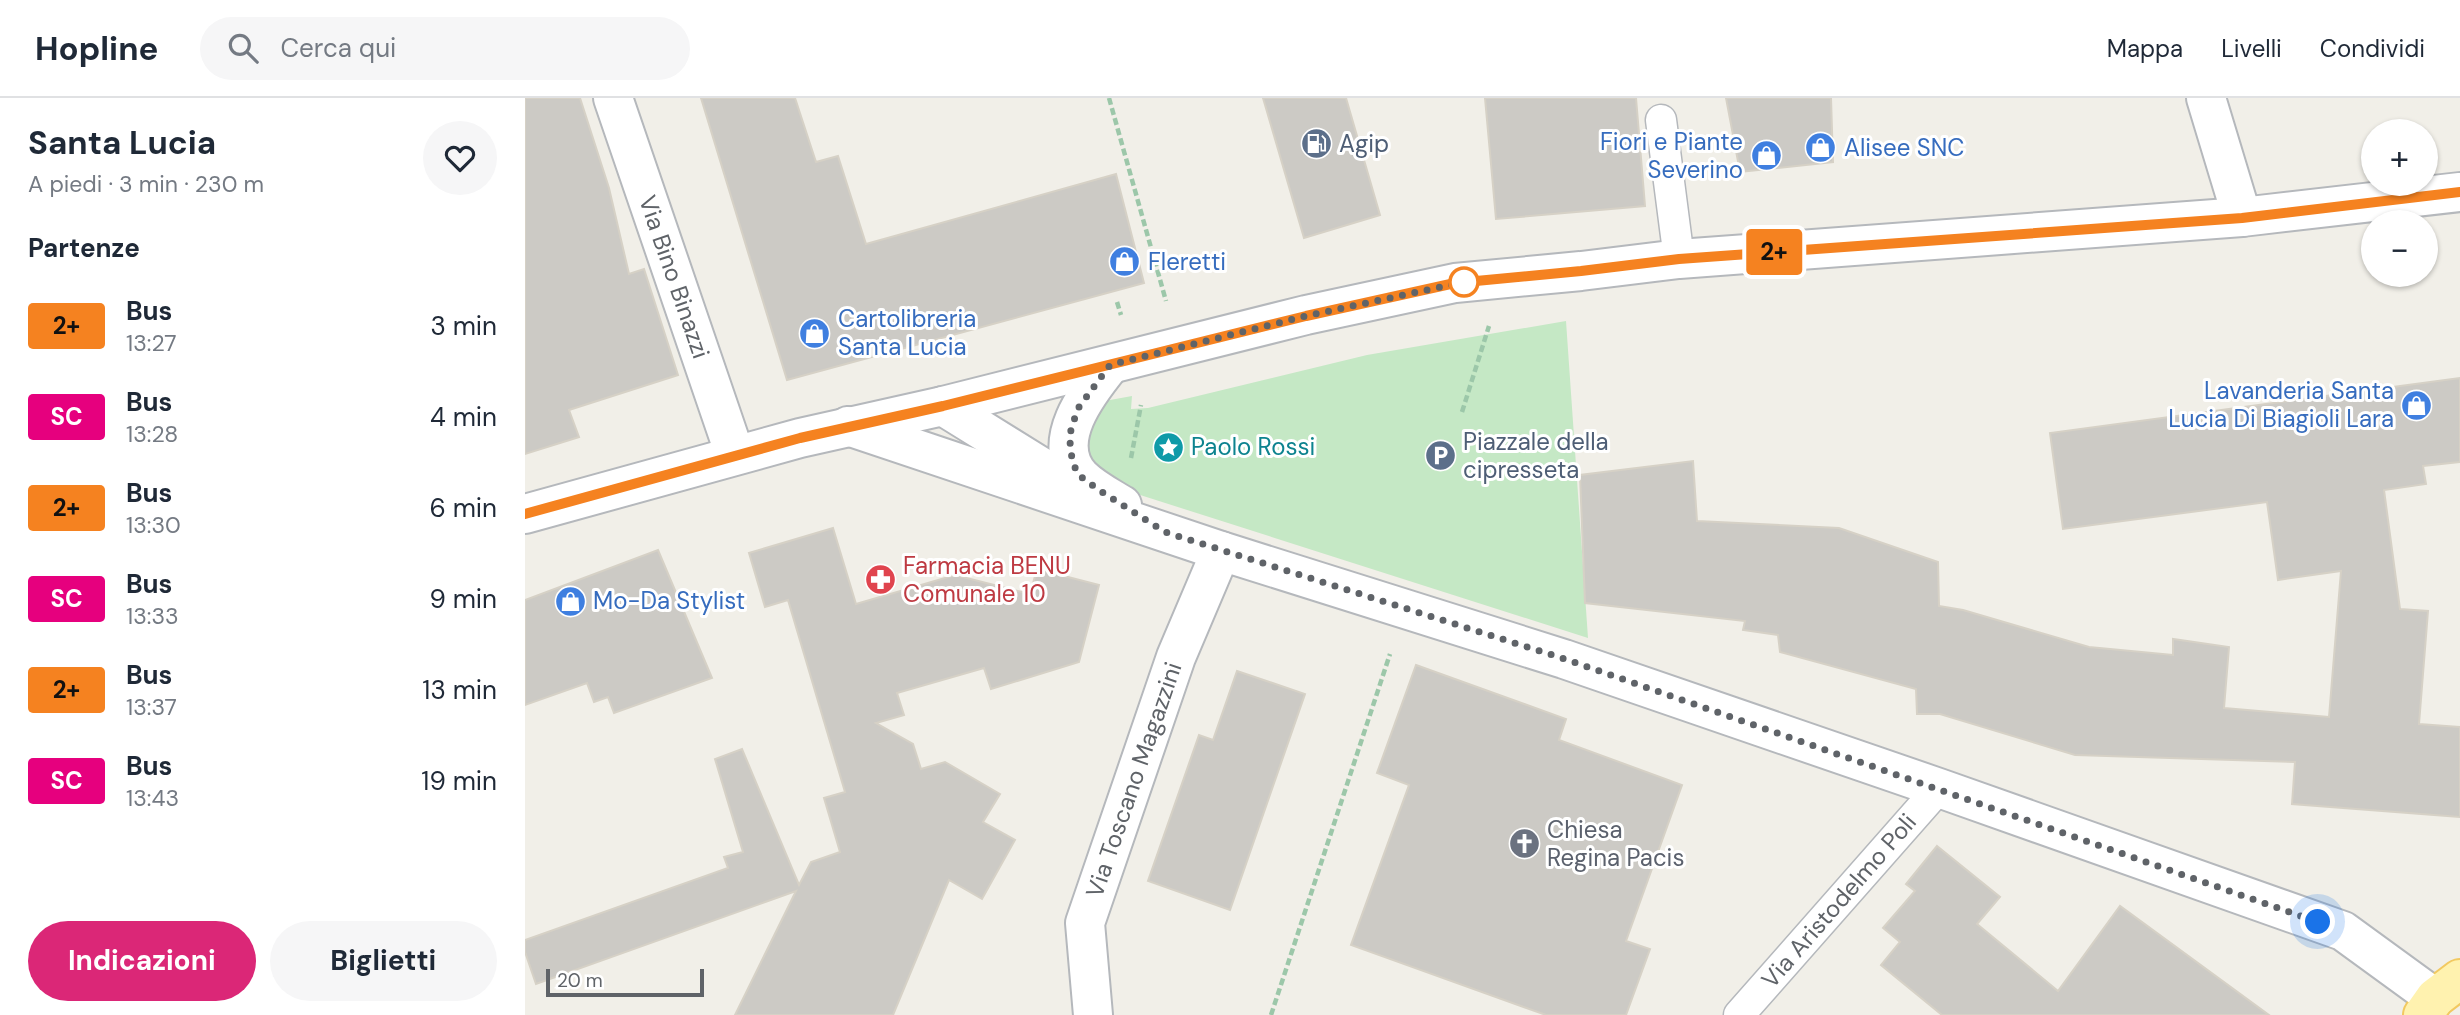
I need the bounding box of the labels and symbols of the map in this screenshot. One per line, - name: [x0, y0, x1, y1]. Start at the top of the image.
- place label: Fiori e Piante Severino: [1600, 126, 1743, 185]
- fuel station icon: Agip: [1299, 127, 1333, 161]
- place label: Agip: [1339, 128, 1389, 159]
- shop icon: Alisee SNC: [1804, 131, 1838, 165]
- place label: Alisee SNC: [1844, 132, 1964, 163]
- shop icon: Fiori e Piante Severino: [1749, 139, 1783, 173]
- street label: Via Bino Binazzi: [632, 191, 717, 363]
- line badge: 2+: [1743, 229, 1805, 275]
- shop icon: Fleretti: [1108, 245, 1142, 279]
- place label: Fleretti: [1148, 246, 1226, 277]
- unlabelled marker: [1449, 267, 1479, 297]
- place label: Cartolibreria Santa Lucia: [838, 303, 976, 362]
- shop icon: Cartolibreria Santa Lucia: [798, 316, 832, 350]
- place label: Lavanderia Santa Lucia Di Biagioli Lara: [2168, 375, 2394, 434]
- shop icon: Lavanderia Santa Lucia Di Biagioli Lara: [2400, 388, 2434, 422]
- place label: Piazzale della cipresseta: [1463, 426, 1609, 485]
- place icon: Paolo Rossi: [1151, 430, 1185, 464]
- place label: Paolo Rossi: [1191, 431, 1315, 462]
- parking icon: Piazzale della cipresseta: [1423, 439, 1457, 473]
- place label: Farmacia BENU Comunale 10: [903, 550, 1071, 609]
- pharmacy icon: Farmacia BENU Comunale 10: [863, 563, 897, 597]
- shop icon: Mo-Da Stylist: [553, 584, 587, 618]
- place label: Mo-Da Stylist: [593, 585, 745, 616]
- street label: Via Toscano Magazzini: [1079, 658, 1188, 902]
- street label: Via Aristodelmo Poli: [1754, 807, 1923, 994]
- place label: Chiesa Regina Pacis: [1547, 814, 1684, 873]
- church icon: Chiesa Regina Pacis: [1507, 827, 1541, 861]
- your location: [2300, 904, 2335, 939]
- scale bar: [546, 966, 703, 998]

